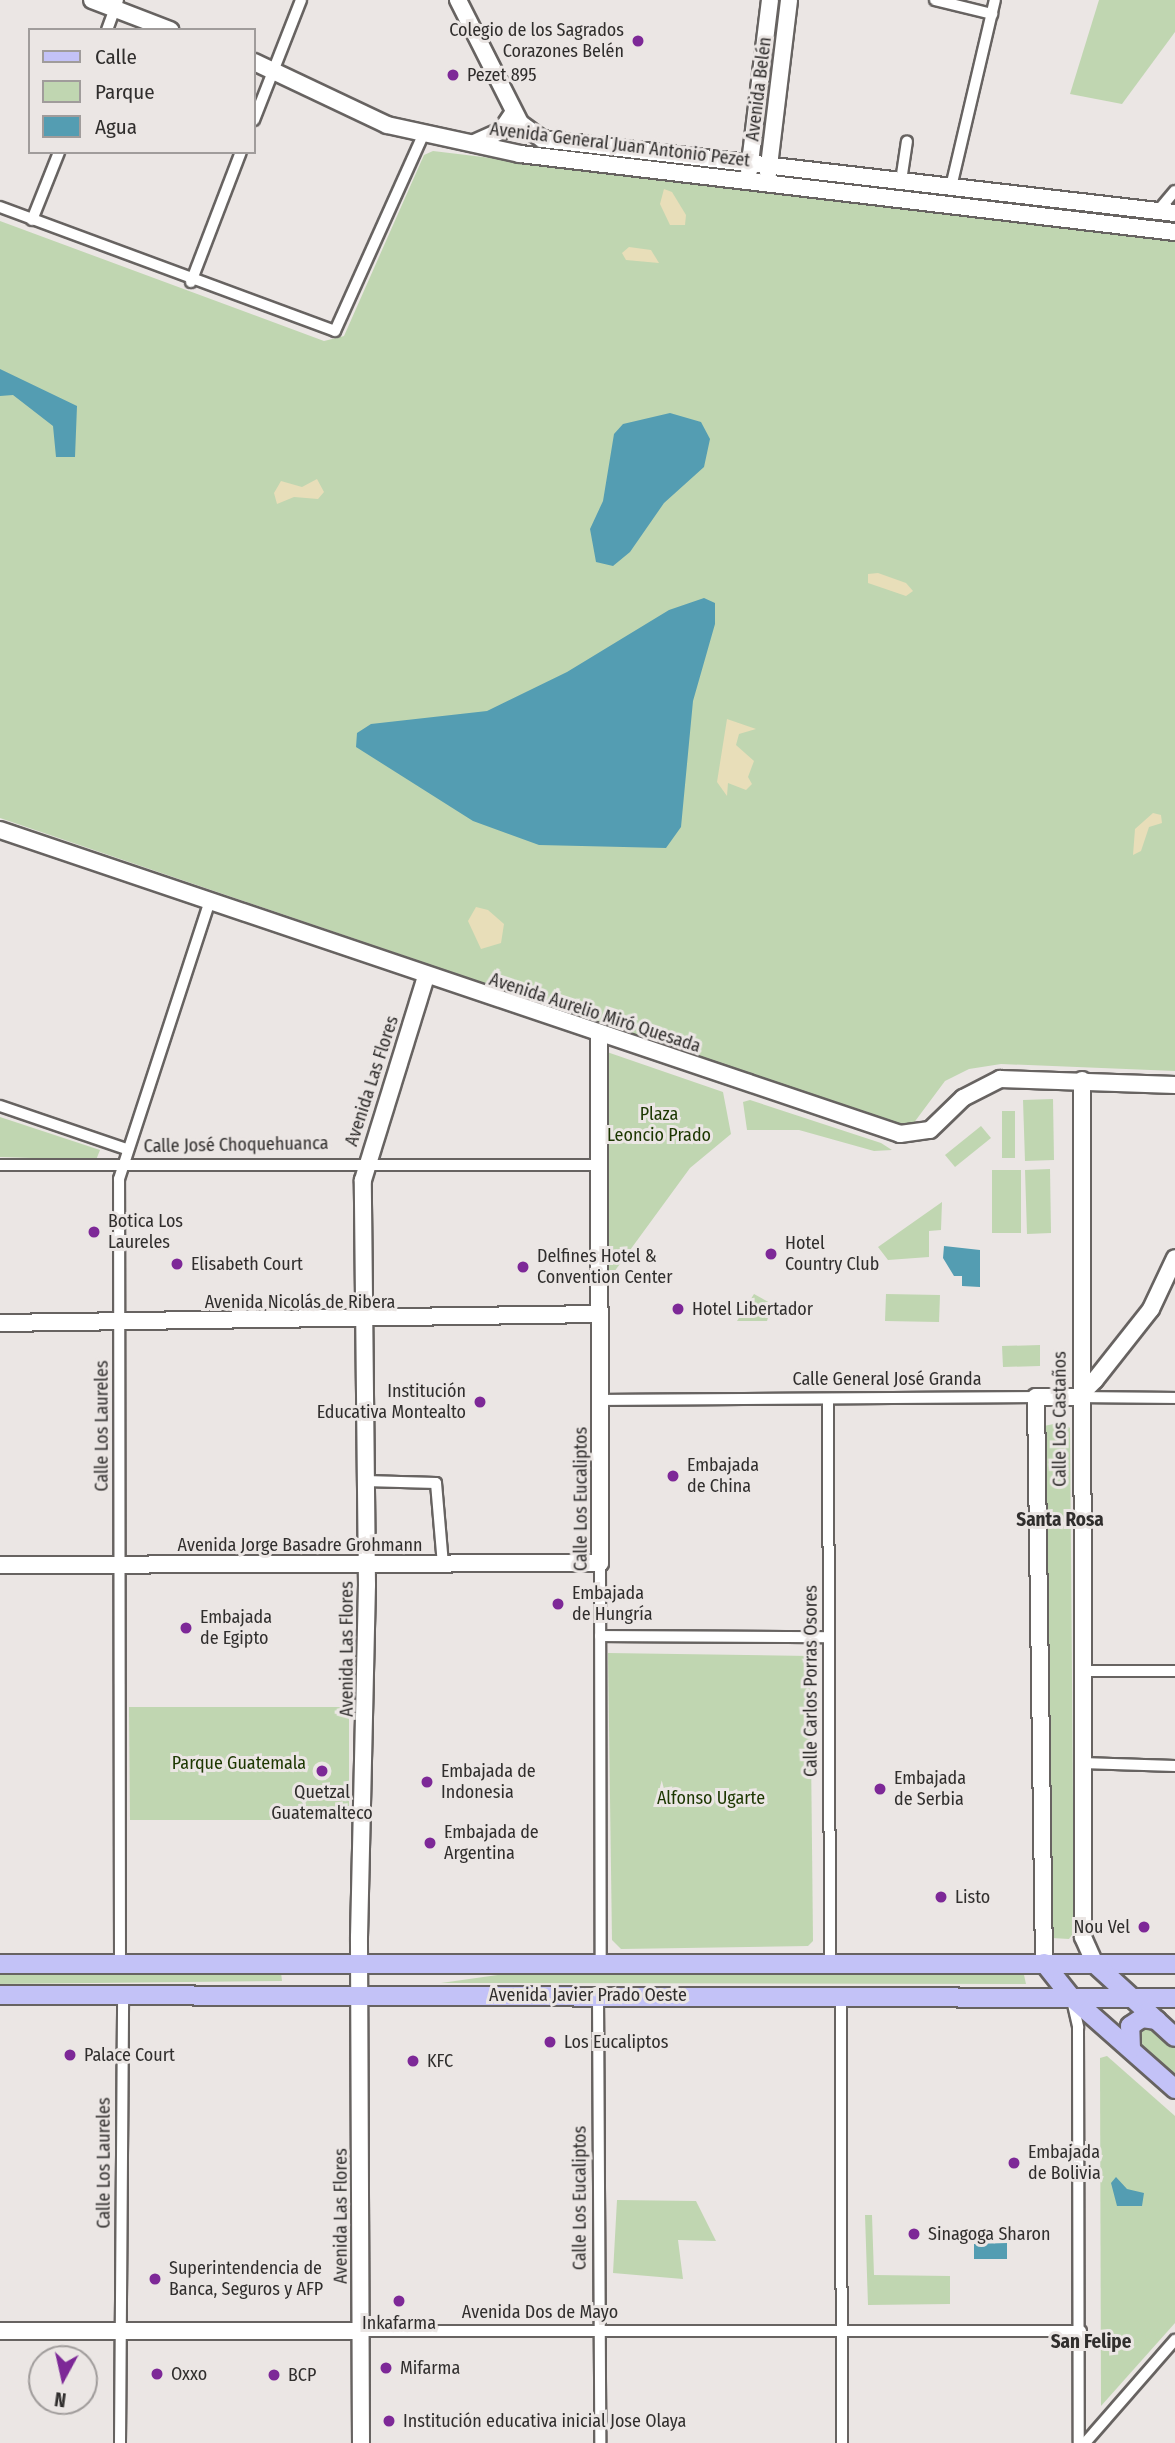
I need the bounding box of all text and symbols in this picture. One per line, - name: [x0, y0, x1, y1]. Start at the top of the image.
- place label: Colegio de los Sagrados Corazones Belén: [449, 20, 624, 62]
- legend: [28, 28, 256, 154]
- marker: Colegio de los Sagrados Corazones Belén: [630, 33, 646, 49]
- street label: Avenida Belén: [742, 36, 776, 142]
- text: Calle: [95, 44, 137, 70]
- place label: Pezet 895: [467, 64, 536, 86]
- marker: Pezet 895: [445, 67, 461, 83]
- text: Parque: [95, 79, 155, 105]
- text: Agua: [95, 114, 137, 140]
- street label: Avenida General Juan Antonio Pezet: [489, 118, 751, 172]
- street label: Avenida Aurelio Miró Quesada: [487, 969, 703, 1057]
- street label: Avenida Las Flores: [341, 1013, 403, 1149]
- park label: Plaza Leoncio Prado: [607, 1104, 711, 1146]
- street label: Calle José Choquehuanca: [143, 1133, 329, 1157]
- place label: Botica Los Laureles: [108, 1211, 183, 1254]
- marker: Botica Los Laureles: [86, 1224, 102, 1240]
- place label: Hotel Country Club: [785, 1233, 879, 1276]
- place label: Delfines Hotel & Convention Center: [537, 1246, 672, 1288]
- marker: Hotel Country Club: [763, 1246, 779, 1262]
- place label: Elisabeth Court: [191, 1253, 303, 1275]
- marker: Elisabeth Court: [169, 1256, 185, 1272]
- marker: Delfines Hotel & Convention Center: [515, 1259, 531, 1275]
- street label: Avenida Nicolás de Ribera: [205, 1291, 395, 1313]
- place label: Hotel Libertador: [692, 1298, 813, 1320]
- marker: Hotel Libertador: [670, 1301, 686, 1317]
- street label: Calle Los Castaños: [1049, 1351, 1071, 1487]
- street label: Calle Los Laureles: [91, 1360, 113, 1492]
- street label: Calle General José Granda: [792, 1368, 982, 1390]
- place label: Institución Educativa Montealto: [317, 1381, 466, 1424]
- marker: Institución Educativa Montealto: [472, 1394, 488, 1410]
- street label: Calle Los Eucaliptos: [570, 1427, 592, 1571]
- place label: Embajada de China: [687, 1455, 759, 1498]
- marker: Embajada de China: [665, 1468, 681, 1484]
- district label: Santa Rosa: [1016, 1509, 1104, 1531]
- street label: Avenida Jorge Basadre Grohmann: [178, 1534, 422, 1556]
- street label: Avenida Las Flores: [336, 1581, 358, 1717]
- place label: Embajada de Hungría: [572, 1583, 653, 1626]
- street label: Calle Carlos Porras Osores: [800, 1585, 822, 1777]
- marker: Embajada de Hungría: [550, 1596, 566, 1612]
- place label: Embajada de Egipto: [200, 1607, 272, 1650]
- marker: Embajada de Egipto: [178, 1620, 194, 1636]
- park label: Parque Guatemala: [172, 1752, 306, 1774]
- place label: Embajada de Indonesia: [441, 1761, 536, 1803]
- marker: Quetzal Guatemalteco: [314, 1763, 330, 1779]
- place label: Embajada de Serbia: [894, 1768, 966, 1810]
- marker: Embajada de Indonesia: [419, 1774, 435, 1790]
- marker: Embajada de Serbia: [872, 1781, 888, 1797]
- place label: Quetzal Guatemalteco: [271, 1782, 373, 1825]
- park label: Alfonso Ugarte: [657, 1787, 765, 1809]
- place label: Embajada de Argentina: [444, 1822, 539, 1864]
- marker: Embajada de Argentina: [422, 1835, 438, 1851]
- place label: Listo: [955, 1886, 990, 1908]
- marker: Listo: [933, 1889, 949, 1905]
- place label: Nou Vel: [1074, 1916, 1130, 1938]
- marker: Nou Vel: [1136, 1919, 1152, 1935]
- street label: Avenida Javier Prado Oeste: [489, 1984, 687, 2006]
- place label: Los Eucaliptos: [564, 2031, 668, 2053]
- marker: Los Eucaliptos: [542, 2034, 558, 2050]
- place label: Palace Court: [84, 2044, 175, 2066]
- marker: Palace Court: [62, 2047, 78, 2063]
- place label: KFC: [427, 2050, 453, 2072]
- marker: KFC: [405, 2053, 421, 2069]
- street label: Calle Los Laureles: [93, 2097, 115, 2229]
- street label: Calle Los Eucaliptos: [569, 2126, 591, 2270]
- place label: Embajada de Bolivia: [1028, 2142, 1101, 2184]
- street label: Avenida Las Flores: [330, 2148, 352, 2284]
- marker: Embajada de Bolivia: [1006, 2155, 1022, 2171]
- place label: Sinagoga Sharon: [928, 2223, 1050, 2245]
- marker: Sinagoga Sharon: [906, 2226, 922, 2242]
- place label: Superintendencia de Banca, Seguros y AFP: [169, 2258, 323, 2300]
- marker: Superintendencia de Banca, Seguros y AFP: [147, 2271, 163, 2287]
- marker: Inkafarma: [391, 2293, 407, 2309]
- street label: Avenida Dos de Mayo: [462, 2301, 618, 2323]
- place label: Inkafarma: [362, 2312, 436, 2334]
- district label: San Felipe: [1051, 2331, 1131, 2353]
- north arrow: [28, 2345, 98, 2415]
- place label: Mifarma: [400, 2357, 460, 2379]
- marker: Mifarma: [378, 2360, 394, 2376]
- place label: Oxxo: [171, 2363, 207, 2385]
- place label: BCP: [288, 2364, 316, 2386]
- marker: Oxxo: [149, 2366, 165, 2382]
- marker: BCP: [266, 2367, 282, 2383]
- text: N: [53, 2387, 68, 2411]
- place label: Institución educativa inicial Jose Olaya: [403, 2410, 686, 2432]
- marker: Institución educativa inicial Jose Olaya: [381, 2413, 397, 2429]

